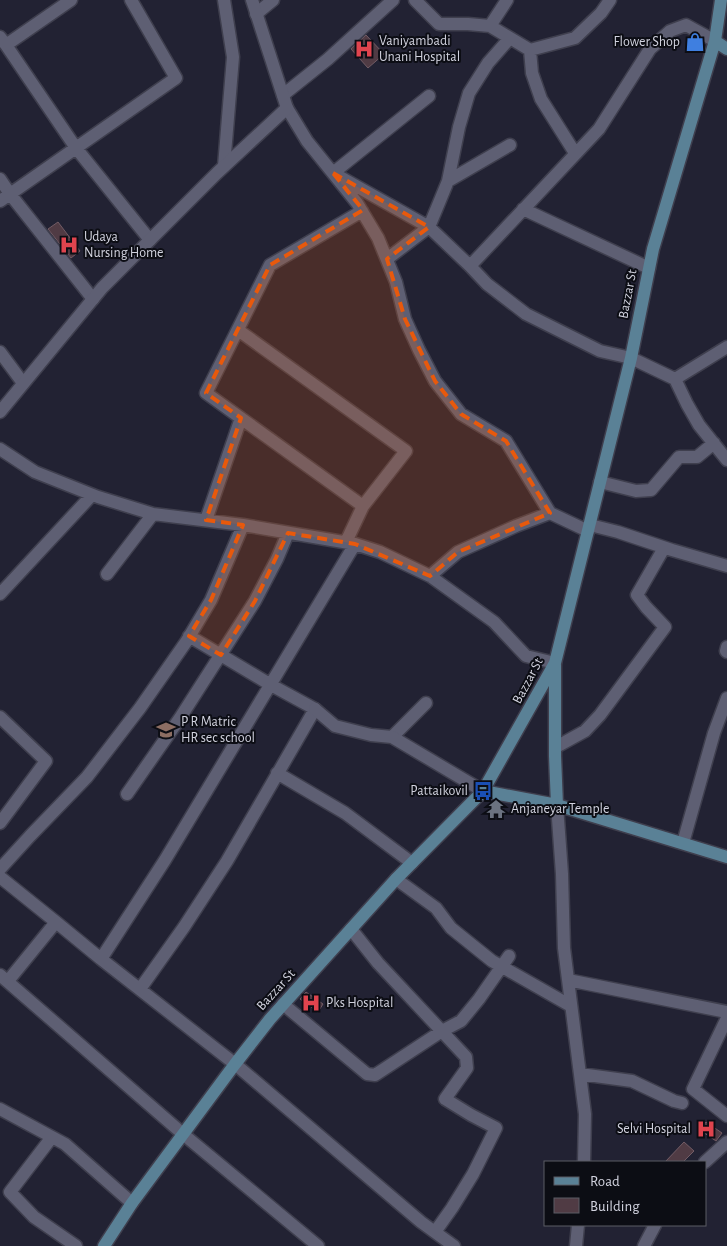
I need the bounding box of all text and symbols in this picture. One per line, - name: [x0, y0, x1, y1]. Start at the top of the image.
- shop icon: Flower Shop: [684, 31, 706, 53]
- place label: Vaniyambadi Unani Hospital: [379, 34, 460, 64]
- place label: Flower Shop: [614, 35, 680, 49]
- hospital icon: Vaniyambadi Unani Hospital: [353, 38, 375, 60]
- place label: Udaya Nursing Home: [84, 230, 164, 260]
- hospital icon: Udaya Nursing Home: [58, 234, 80, 256]
- street label: Bazzar St: [616, 268, 640, 320]
- street label: Bazzar St: [510, 655, 546, 706]
- place label: P R Matric HR sec school: [181, 715, 255, 745]
- school or university icon: P R Matric HR sec school: [155, 719, 177, 741]
- bus stop icon: Pattaikovil: [472, 780, 494, 802]
- place label: Pattaikovil: [410, 784, 468, 798]
- temple icon: Anjaneyar Temple: [485, 798, 507, 820]
- place label: Anjaneyar Temple: [511, 802, 609, 816]
- street label: Bazzar St: [254, 966, 298, 1013]
- hospital icon: Pks Hospital: [300, 992, 322, 1014]
- place label: Pks Hospital: [326, 996, 393, 1010]
- hospital icon: Selvi Hospital: [695, 1118, 717, 1140]
- place label: Selvi Hospital: [617, 1122, 691, 1136]
- legend: [544, 1161, 707, 1226]
- text: Road: [590, 1174, 620, 1189]
- text: Building: [590, 1199, 640, 1214]

